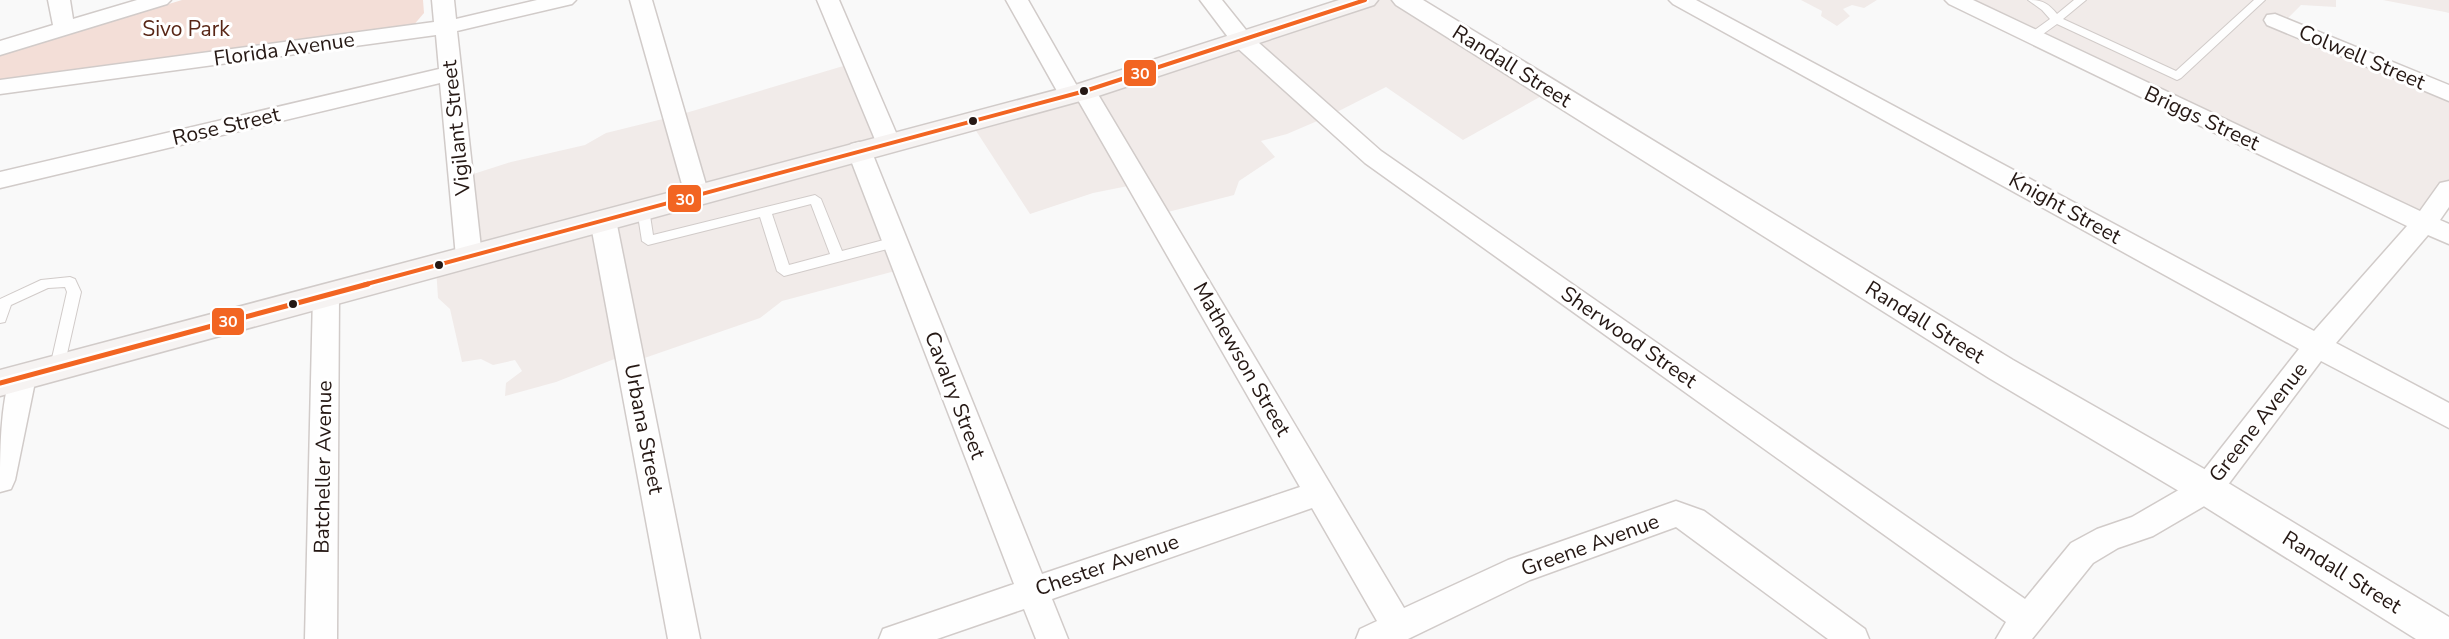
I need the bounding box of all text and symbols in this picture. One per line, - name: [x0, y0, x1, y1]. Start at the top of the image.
- park label: Sivo Park: [142, 15, 230, 43]
- street label: Randall Street: [1447, 18, 1577, 114]
- street label: Colwell Street: [2294, 18, 2430, 96]
- street label: Florida Avenue: [212, 25, 356, 73]
- street label: Vigilant Street: [435, 58, 477, 198]
- line badge: 30: [1123, 59, 1157, 87]
- text: 30: [1130, 63, 1150, 85]
- street label: Briggs Street: [2140, 79, 2265, 157]
- unlabelled marker: [1078, 85, 1090, 97]
- street label: Rose Street: [170, 100, 283, 152]
- unlabelled marker: [967, 115, 979, 127]
- street label: Knight Street: [2004, 166, 2127, 251]
- line badge: 30: [667, 184, 702, 213]
- text: 30: [675, 189, 695, 211]
- unlabelled marker: [433, 259, 445, 271]
- street label: Randall Street: [1860, 274, 1990, 370]
- street label: Mathewson Street: [1187, 277, 1298, 442]
- street label: Sherwood Street: [1555, 280, 1703, 395]
- unlabelled marker: [287, 298, 299, 310]
- line badge: 30: [211, 307, 245, 336]
- text: 30: [218, 311, 238, 333]
- street label: Cavalry Street: [918, 327, 992, 463]
- street label: Greene Avenue: [2202, 356, 2314, 488]
- street label: Urbana Street: [618, 362, 670, 497]
- street label: Batcheller Avenue: [307, 380, 339, 554]
- street label: Greene Avenue: [1517, 507, 1663, 583]
- street label: Randall Street: [2277, 524, 2407, 620]
- street label: Chester Avenue: [1032, 527, 1182, 603]

